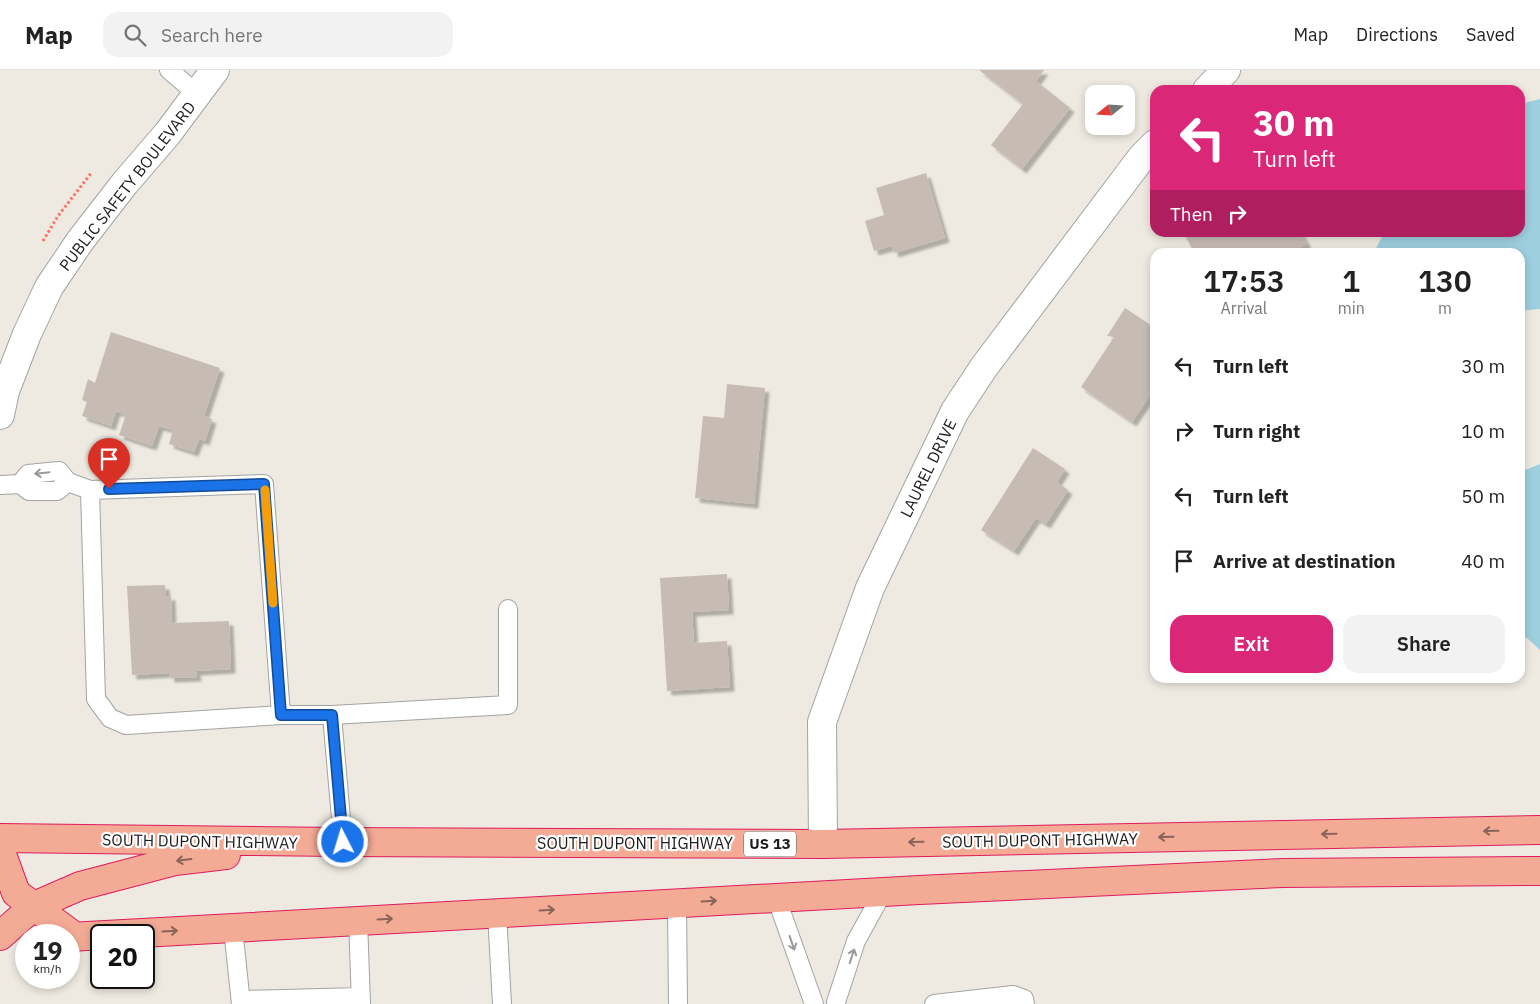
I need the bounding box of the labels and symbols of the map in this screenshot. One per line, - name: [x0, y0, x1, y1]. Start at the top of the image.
- north arrow: [1085, 85, 1135, 135]
- street label: PUBLIC SAFETY BOULEVARD: [55, 97, 199, 275]
- street label: LAUREL DRIVE: [896, 416, 960, 520]
- pin: [88, 438, 130, 489]
- one-way arrow: [35, 468, 51, 478]
- position arrow: [316, 815, 368, 867]
- one-way arrow: [1484, 826, 1500, 836]
- street label: SOUTH DUPONT HIGHWAY: [942, 828, 1139, 852]
- street label: SOUTH DUPONT HIGHWAY: [102, 829, 299, 853]
- one-way arrow: [1321, 829, 1338, 839]
- road number: US 13: [744, 832, 796, 856]
- one-way arrow: [1159, 832, 1175, 842]
- street label: SOUTH DUPONT HIGHWAY: [537, 833, 733, 853]
- one-way arrow: [909, 837, 925, 847]
- one-way arrow: [176, 855, 192, 865]
- one-way arrow: [701, 897, 717, 906]
- one-way arrow: [539, 906, 555, 915]
- one-way arrow: [376, 915, 392, 924]
- speed limit sign: 20: [90, 924, 155, 989]
- one-way arrow: [162, 927, 178, 936]
- one-way arrow: [788, 935, 797, 951]
- one-way arrow: [847, 948, 857, 964]

